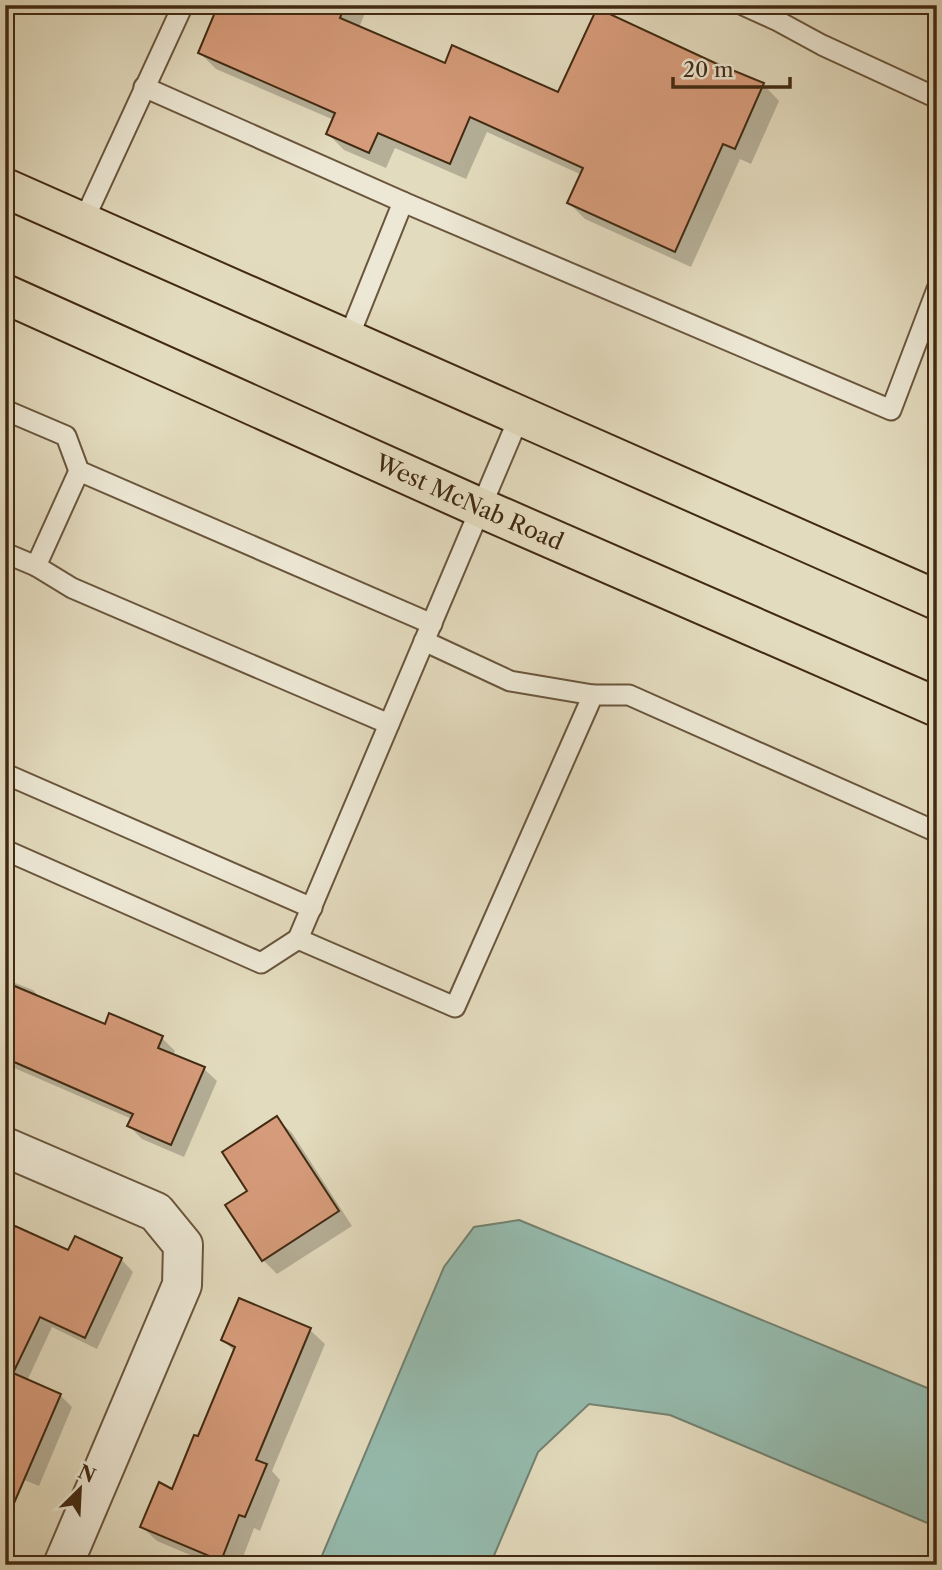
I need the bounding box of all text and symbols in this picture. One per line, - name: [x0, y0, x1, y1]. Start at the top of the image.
- scale bar: [673, 46, 790, 90]
- text: 20 m: [683, 57, 734, 82]
- street label: West McNab Road: [370, 448, 568, 556]
- north arrow: [46, 1454, 116, 1524]
- text: N: [74, 1460, 99, 1488]

